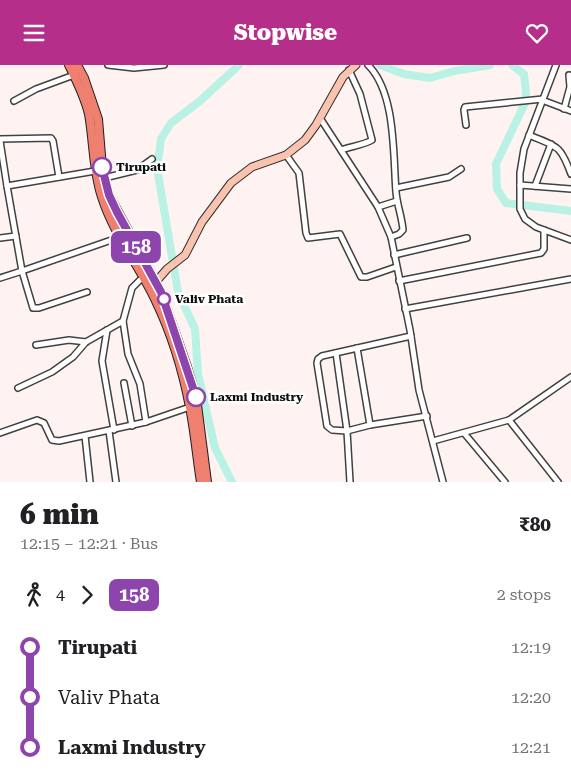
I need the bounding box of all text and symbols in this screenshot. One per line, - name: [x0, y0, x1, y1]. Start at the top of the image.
- icon: menu: [20, 19, 48, 47]
- icon: heart: [523, 19, 551, 47]
- text: Stopwise: [234, 20, 337, 45]
- marker: Tirupati: [92, 157, 112, 177]
- place label: Tirupati: [116, 160, 166, 174]
- line badge: 158: [107, 231, 165, 263]
- text: 158: [121, 236, 151, 257]
- marker: Valiv Phata: [157, 292, 171, 306]
- place label: Valiv Phata: [175, 292, 243, 306]
- marker: Laxmi Industry: [186, 387, 206, 407]
- place label: Laxmi Industry: [210, 390, 304, 404]
- text: 6 min: [20, 498, 99, 531]
- text: ₹80: [519, 513, 551, 536]
- text: 12:15 – 12:21 · Bus: [20, 534, 158, 553]
- icon: walk: [20, 581, 48, 609]
- icon: forward: [73, 581, 101, 609]
- text: 158: [119, 584, 149, 605]
- text: 4: [56, 585, 65, 604]
- text: 2 stops: [497, 585, 551, 604]
- text: Tirupati: [58, 636, 137, 659]
- text: 12:19: [511, 638, 551, 657]
- text: Valiv Phata: [58, 686, 160, 709]
- text: 12:20: [511, 688, 551, 707]
- text: Laxmi Industry: [58, 736, 206, 759]
- text: 12:21: [511, 738, 551, 757]

